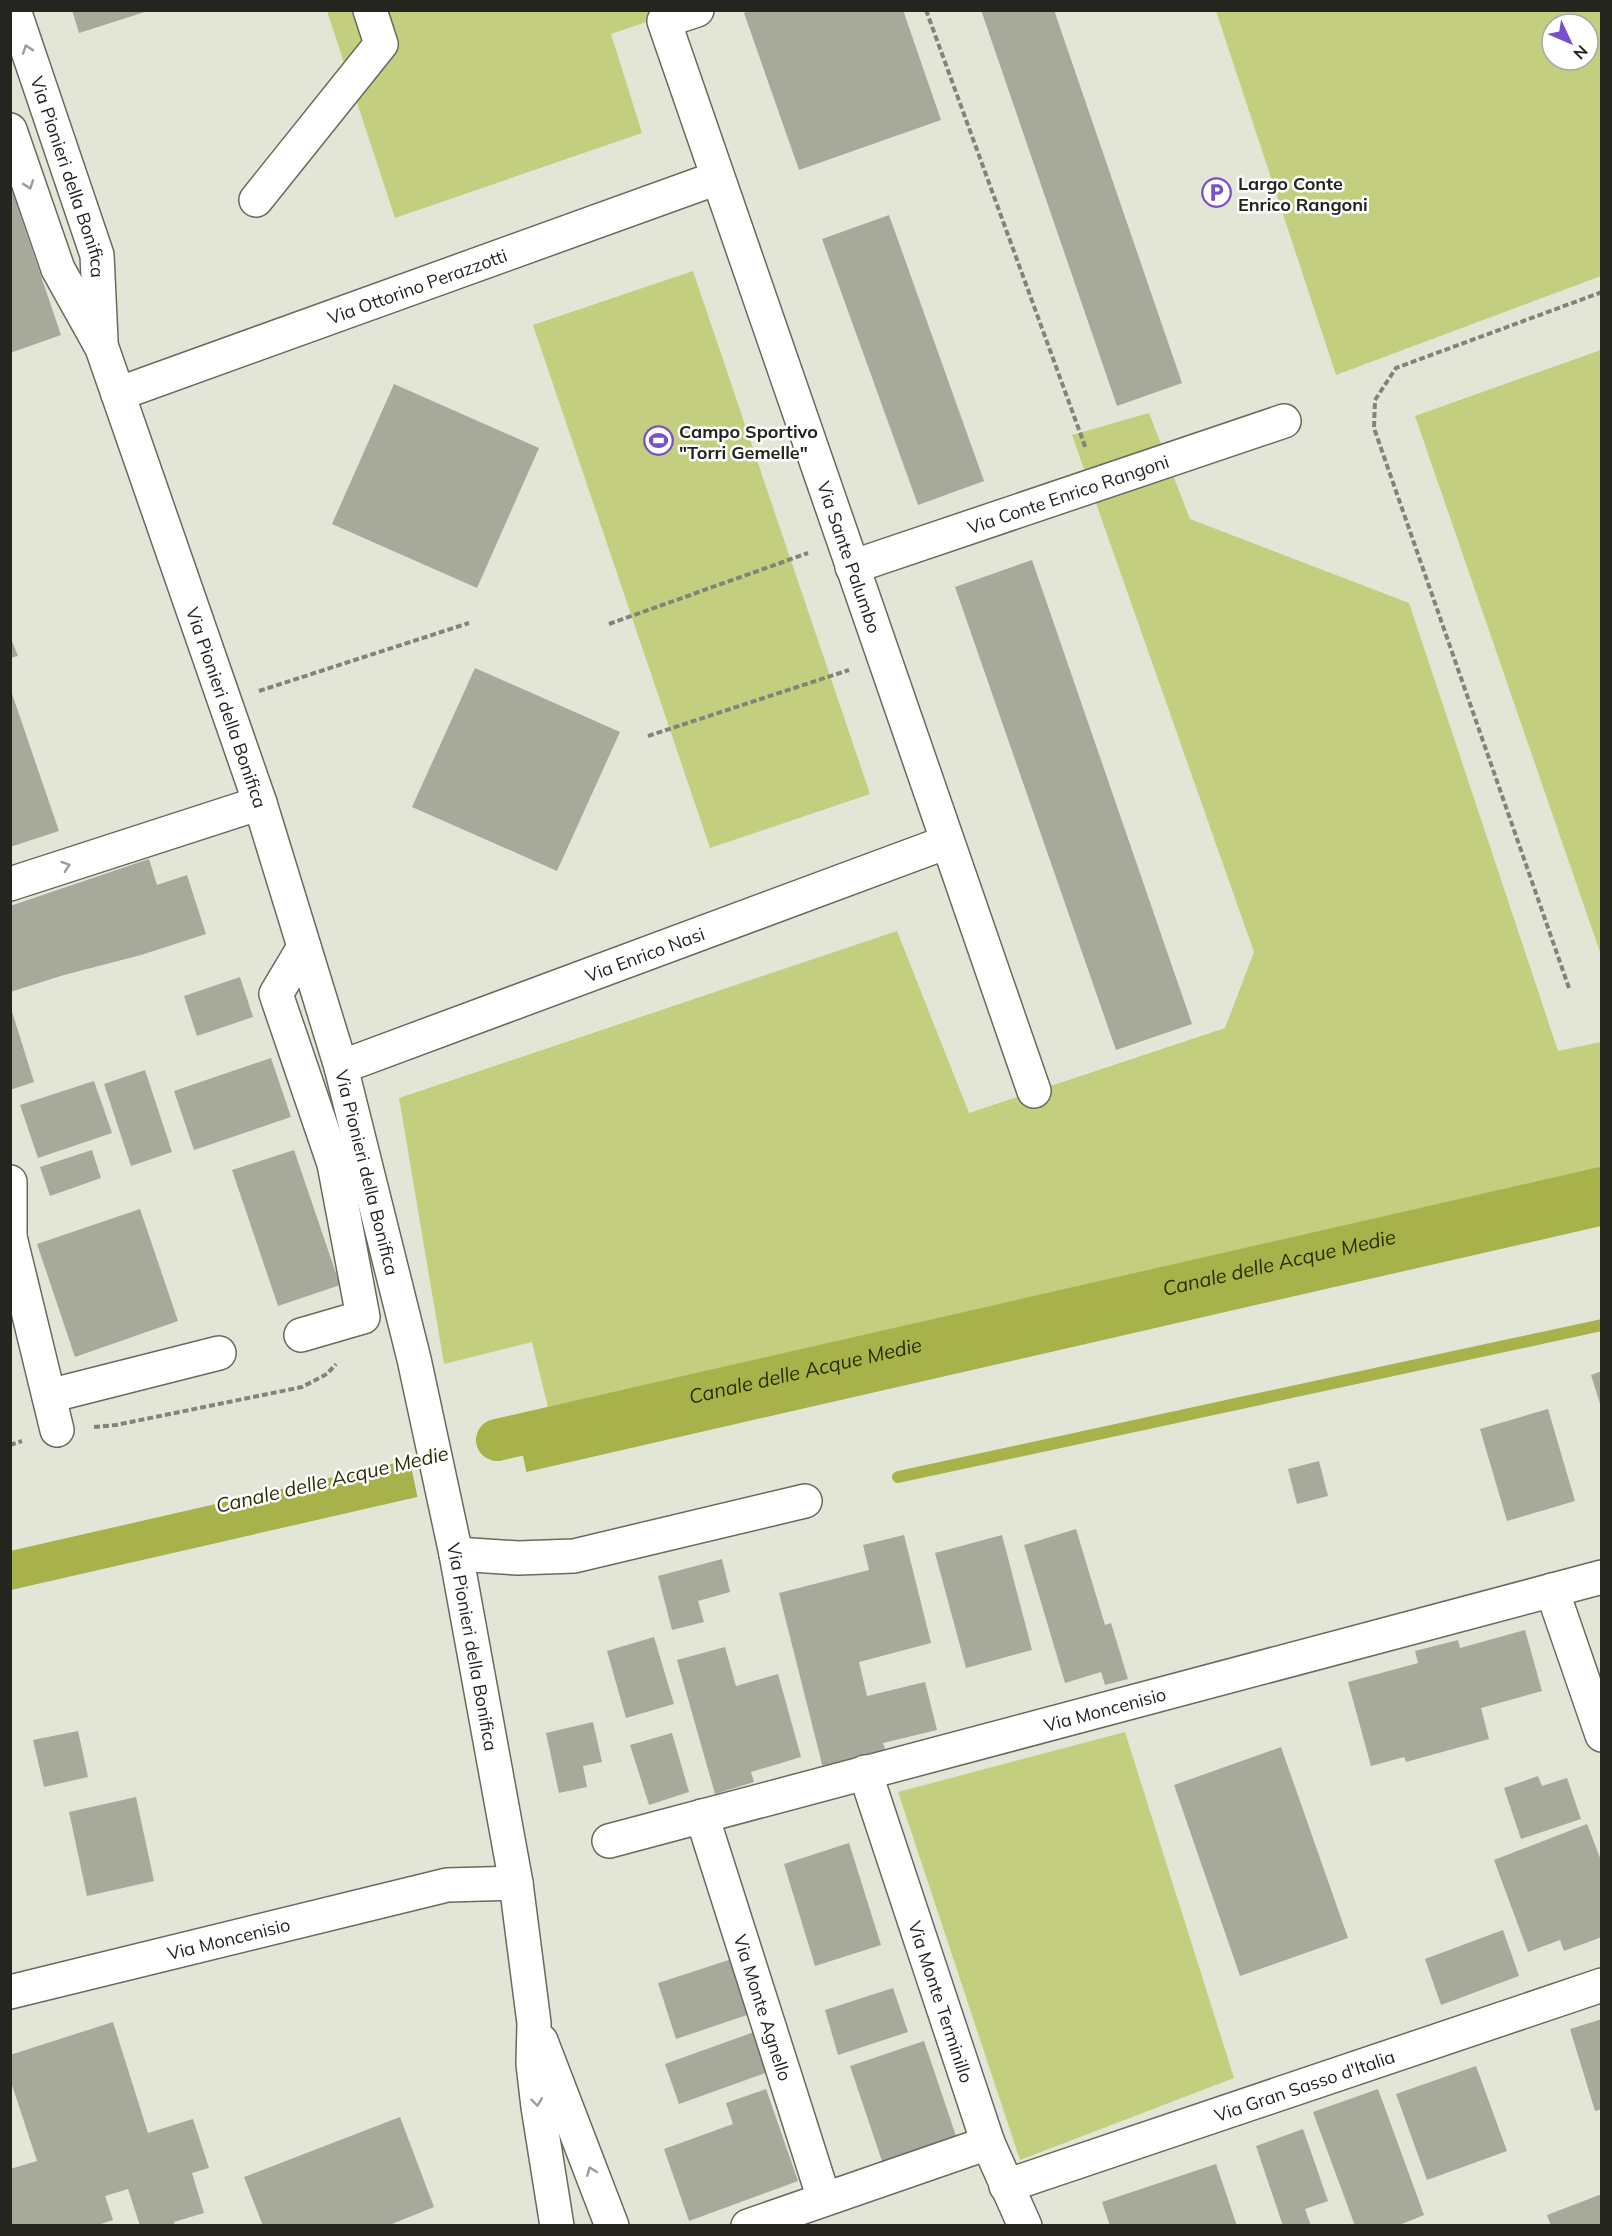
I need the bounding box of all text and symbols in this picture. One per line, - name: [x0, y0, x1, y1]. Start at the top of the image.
- north arrow: [1540, 12, 1600, 72]
- text: N: [1569, 41, 1592, 64]
- one-way arrow: [22, 44, 35, 55]
- street label: Via Pionieri della Bonifica: [26, 73, 110, 278]
- place label: Largo Conte Enrico Rangoni: [1238, 172, 1368, 216]
- parking icon: Largo Conte Enrico Rangoni: [1201, 177, 1233, 209]
- one-way arrow: [22, 179, 35, 190]
- street label: Via Ottorino Perazzotti: [324, 243, 510, 329]
- place label: Campo Sportivo "Torri Gemelle": [679, 420, 818, 464]
- sports icon: Campo Sportivo "Torri Gemelle": [642, 425, 674, 457]
- street label: Via Conte Enrico Rangoni: [964, 449, 1172, 539]
- street label: Via Sante Palumbo: [812, 478, 886, 636]
- street label: Via Pionieri della Bonifica: [181, 604, 272, 811]
- one-way arrow: [60, 860, 71, 873]
- street label: Via Enrico Nasi: [582, 922, 708, 987]
- street label: Via Pionieri della Bonifica: [331, 1067, 404, 1278]
- water label: Canale delle Acque Medie: [1160, 1223, 1398, 1300]
- water label: Canale delle Acque Medie: [686, 1331, 924, 1408]
- water label: Canale delle Acque Medie: [213, 1440, 451, 1518]
- street label: Via Pionieri della Bonifica: [442, 1541, 503, 1753]
- street label: Via Moncenisio: [1041, 1682, 1168, 1736]
- street label: Via Moncenisio: [165, 1912, 292, 1965]
- street label: Via Monte Terminillo: [904, 1918, 979, 2086]
- street label: Via Monte Agnello: [729, 1931, 797, 2084]
- street label: Via Gran Sasso d'Italia: [1211, 2044, 1398, 2126]
- one-way arrow: [531, 2097, 543, 2107]
- one-way arrow: [586, 2166, 598, 2177]

